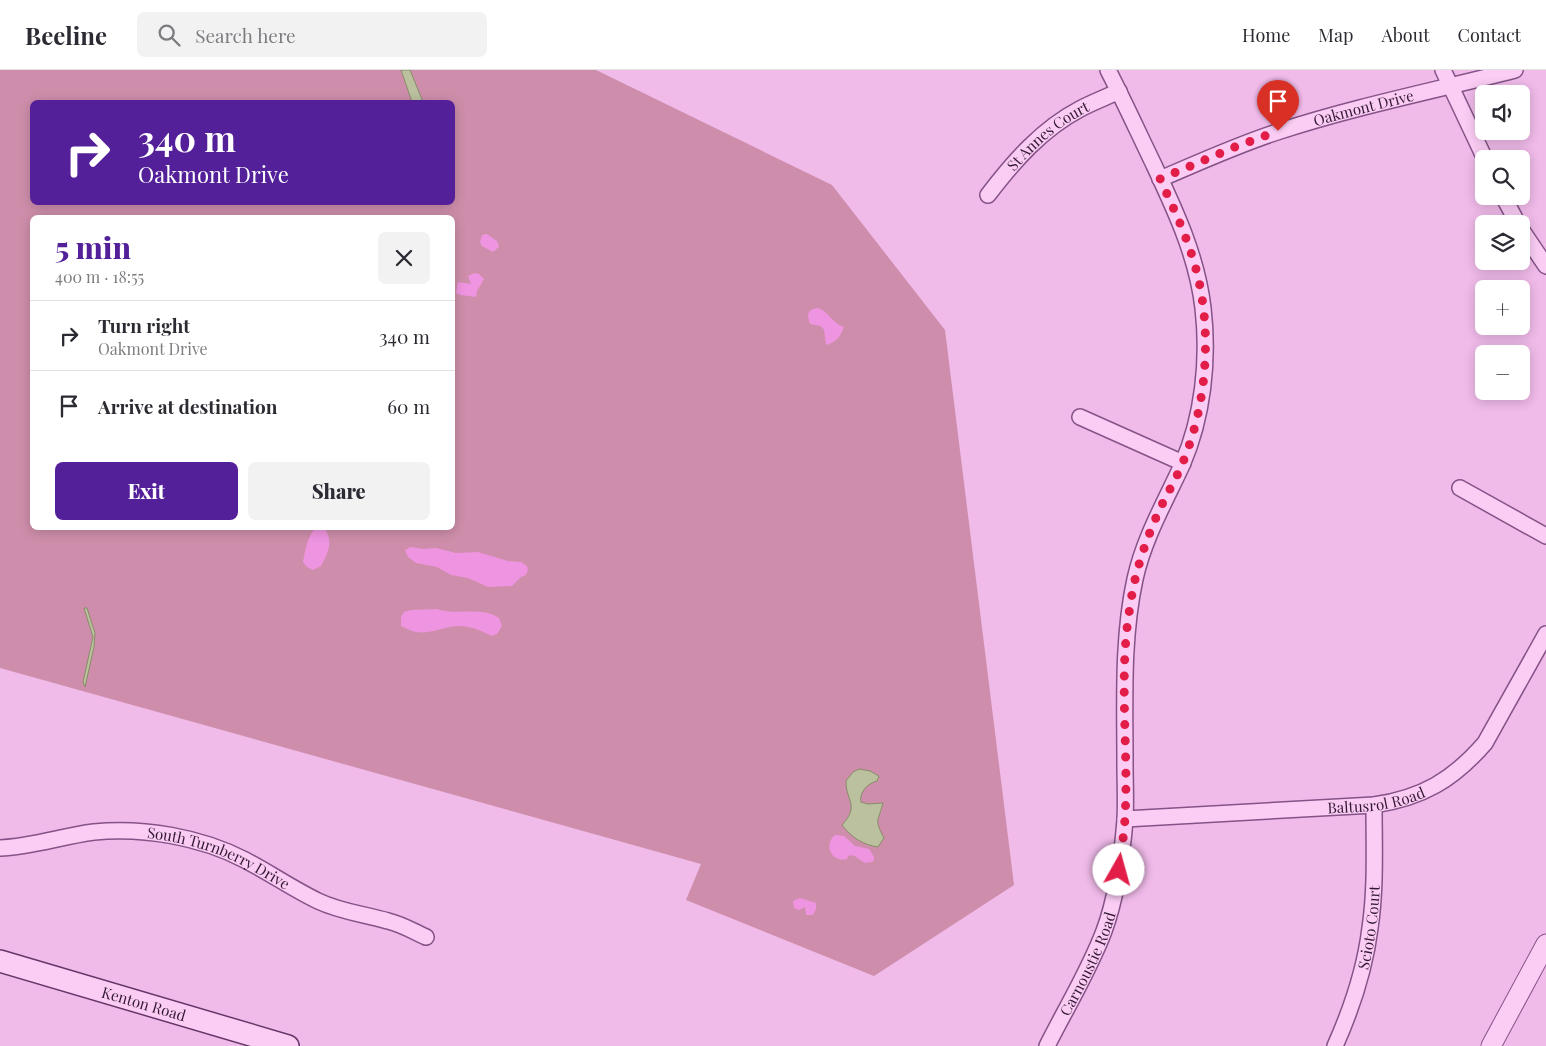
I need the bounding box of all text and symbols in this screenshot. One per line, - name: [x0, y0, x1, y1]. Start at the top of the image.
- search box: [137, 12, 487, 57]
- text: Beeline: [25, 19, 107, 51]
- icon: search: [155, 21, 183, 49]
- text: Search here: [195, 22, 296, 48]
- text: Home: [1242, 23, 1290, 47]
- text: Map: [1318, 23, 1353, 47]
- text: About: [1381, 23, 1430, 47]
- text: Contact: [1458, 23, 1521, 47]
- pin: [1257, 80, 1299, 131]
- street label: Oakmont Drive: [1311, 85, 1416, 130]
- map controls: [1475, 85, 1530, 400]
- button: sound: [1475, 85, 1530, 140]
- icon: arrive: [1264, 87, 1292, 115]
- street label: St Annes Court: [1002, 96, 1093, 175]
- text: 340 m: [138, 114, 236, 161]
- icon: right: [55, 120, 120, 185]
- button: search: [1475, 150, 1530, 205]
- text: Oakmont Drive: [138, 159, 289, 189]
- button: layers: [1475, 215, 1530, 270]
- text: 5 min: [55, 227, 131, 267]
- button: close: [378, 232, 430, 284]
- text: 400 m · 18:55: [55, 266, 144, 287]
- button: +: [1475, 280, 1530, 335]
- text: Turn right: [98, 312, 190, 338]
- icon: right: [55, 322, 83, 350]
- text: 340 m: [379, 323, 430, 349]
- text: Oakmont Drive: [98, 338, 208, 359]
- button: −: [1475, 345, 1530, 400]
- icon: arrive: [55, 392, 83, 420]
- text: Arrive at destination: [98, 393, 278, 419]
- text: 60 m: [387, 393, 430, 419]
- button: Exit: [55, 462, 238, 520]
- button: Share: [248, 462, 430, 520]
- street label: Baltusrol Road: [1327, 782, 1428, 818]
- street label: South Turnberry Drive: [146, 822, 294, 894]
- position arrow: [1092, 843, 1144, 895]
- street label: Scioto Court: [1353, 884, 1384, 971]
- street label: Carnoustie Road: [1055, 909, 1120, 1019]
- street label: Kenton Road: [99, 982, 189, 1025]

